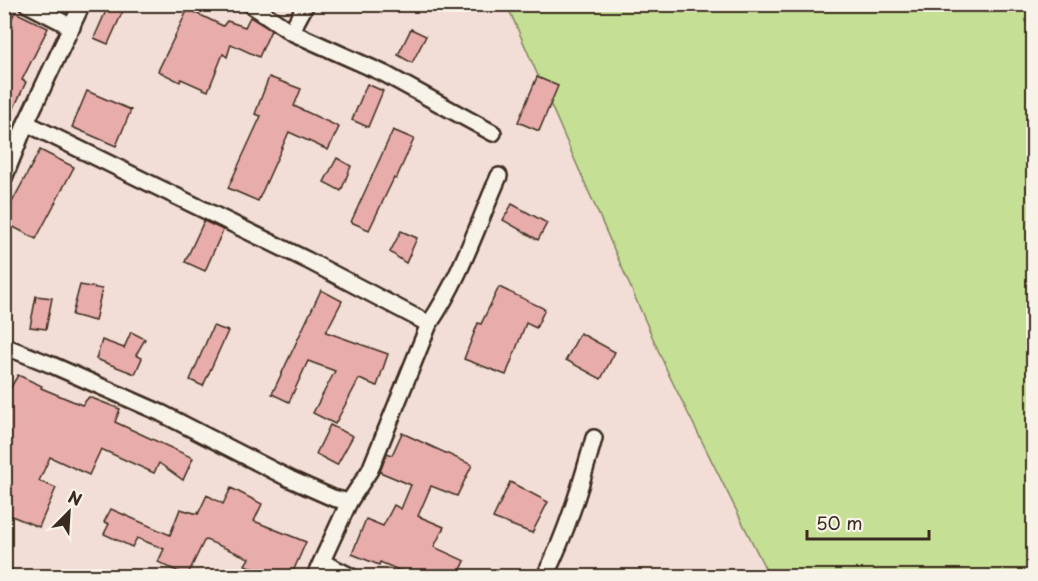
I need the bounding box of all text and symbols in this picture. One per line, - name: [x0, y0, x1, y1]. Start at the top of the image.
- north arrow: [39, 482, 99, 542]
- text: N: [65, 484, 86, 511]
- scale bar: [807, 503, 928, 541]
- text: 50 m: [816, 509, 863, 536]

